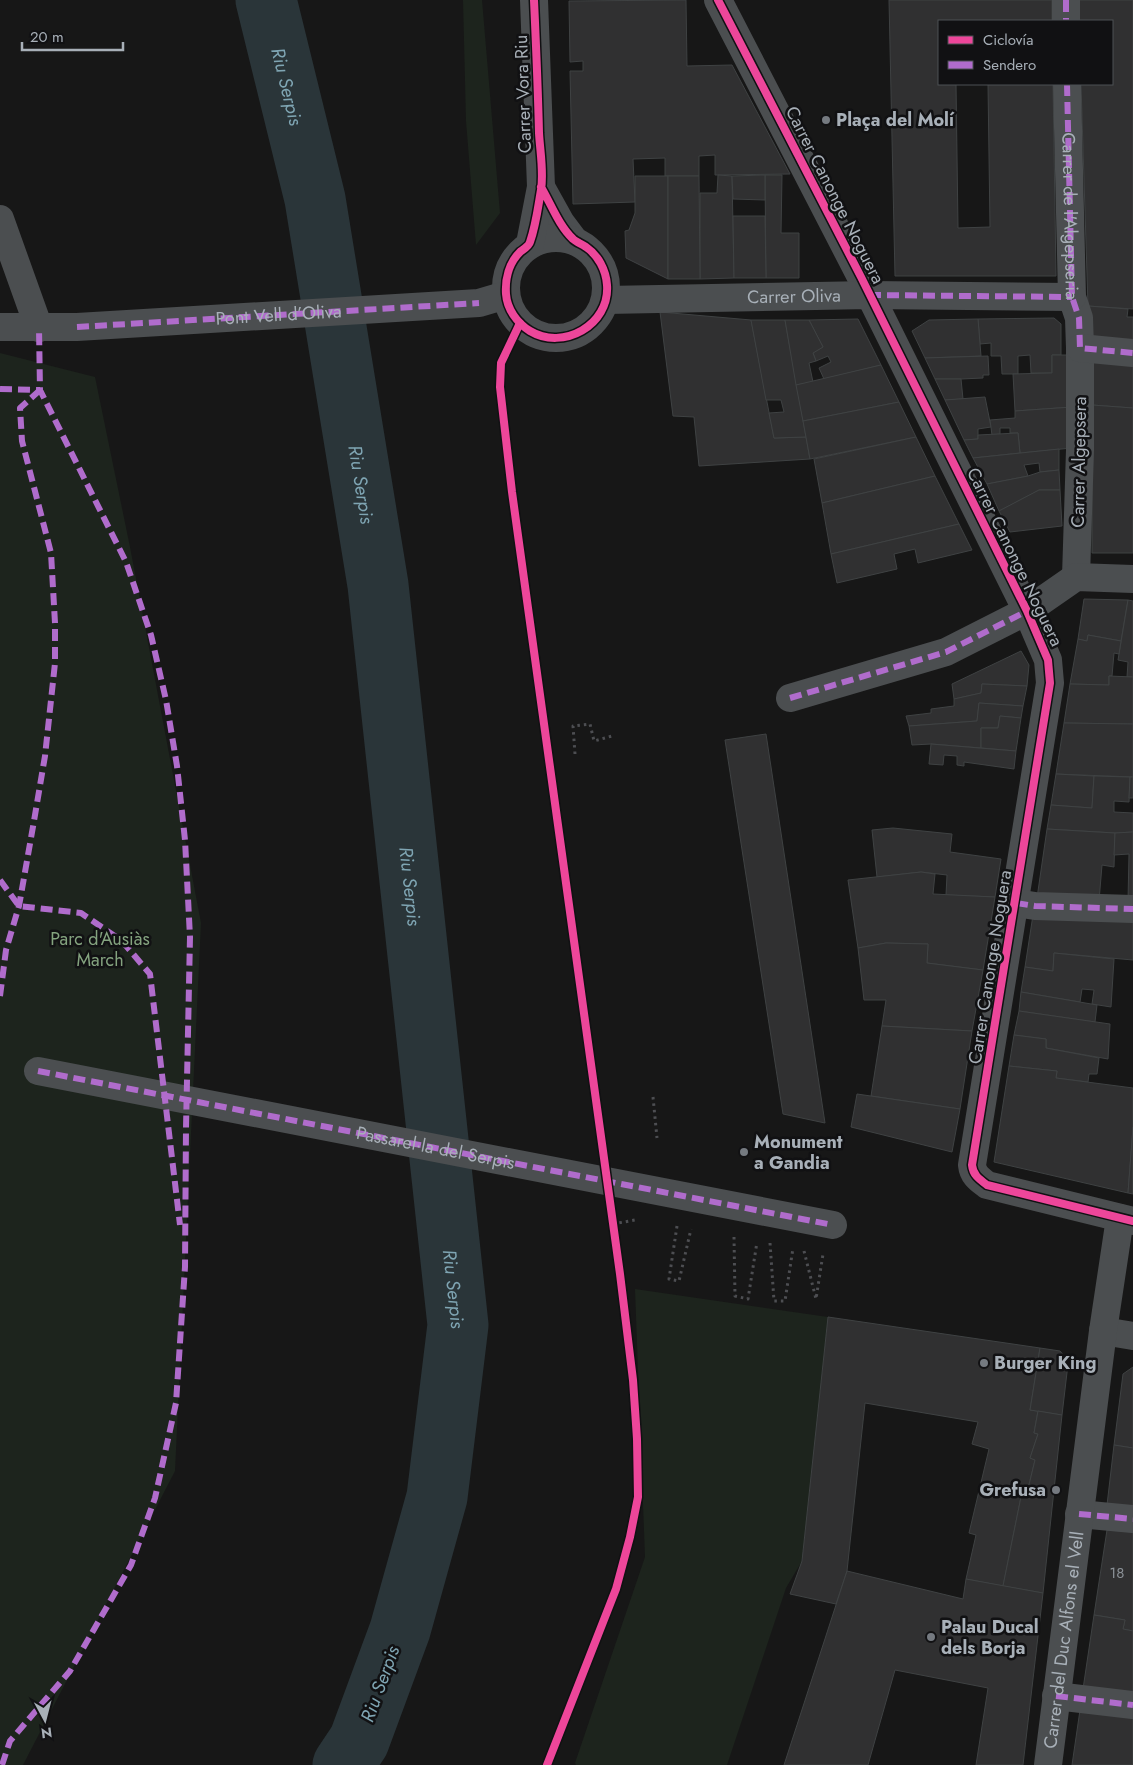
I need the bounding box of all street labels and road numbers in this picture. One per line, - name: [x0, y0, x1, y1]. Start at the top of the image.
- street label: Carrer Vora Riu: [508, 34, 538, 154]
- street label: Carrer Canonge Noguera: [779, 102, 891, 288]
- street label: Carrer de l'Algepseria: [1055, 132, 1085, 300]
- street label: Carrer Oliva: [747, 283, 841, 310]
- street label: Pont Vell d’Oliva: [215, 298, 342, 332]
- street label: Carrer Algepsera: [1065, 396, 1093, 528]
- street label: Carrer Canonge Noguera: [960, 463, 1070, 651]
- street label: Carrer Canonge Noguera: [962, 868, 1018, 1066]
- street label: Passarel·la del Serpis: [354, 1120, 517, 1176]
- street label: Carrer del Duc Alfons el Vell: [1037, 1530, 1090, 1750]

